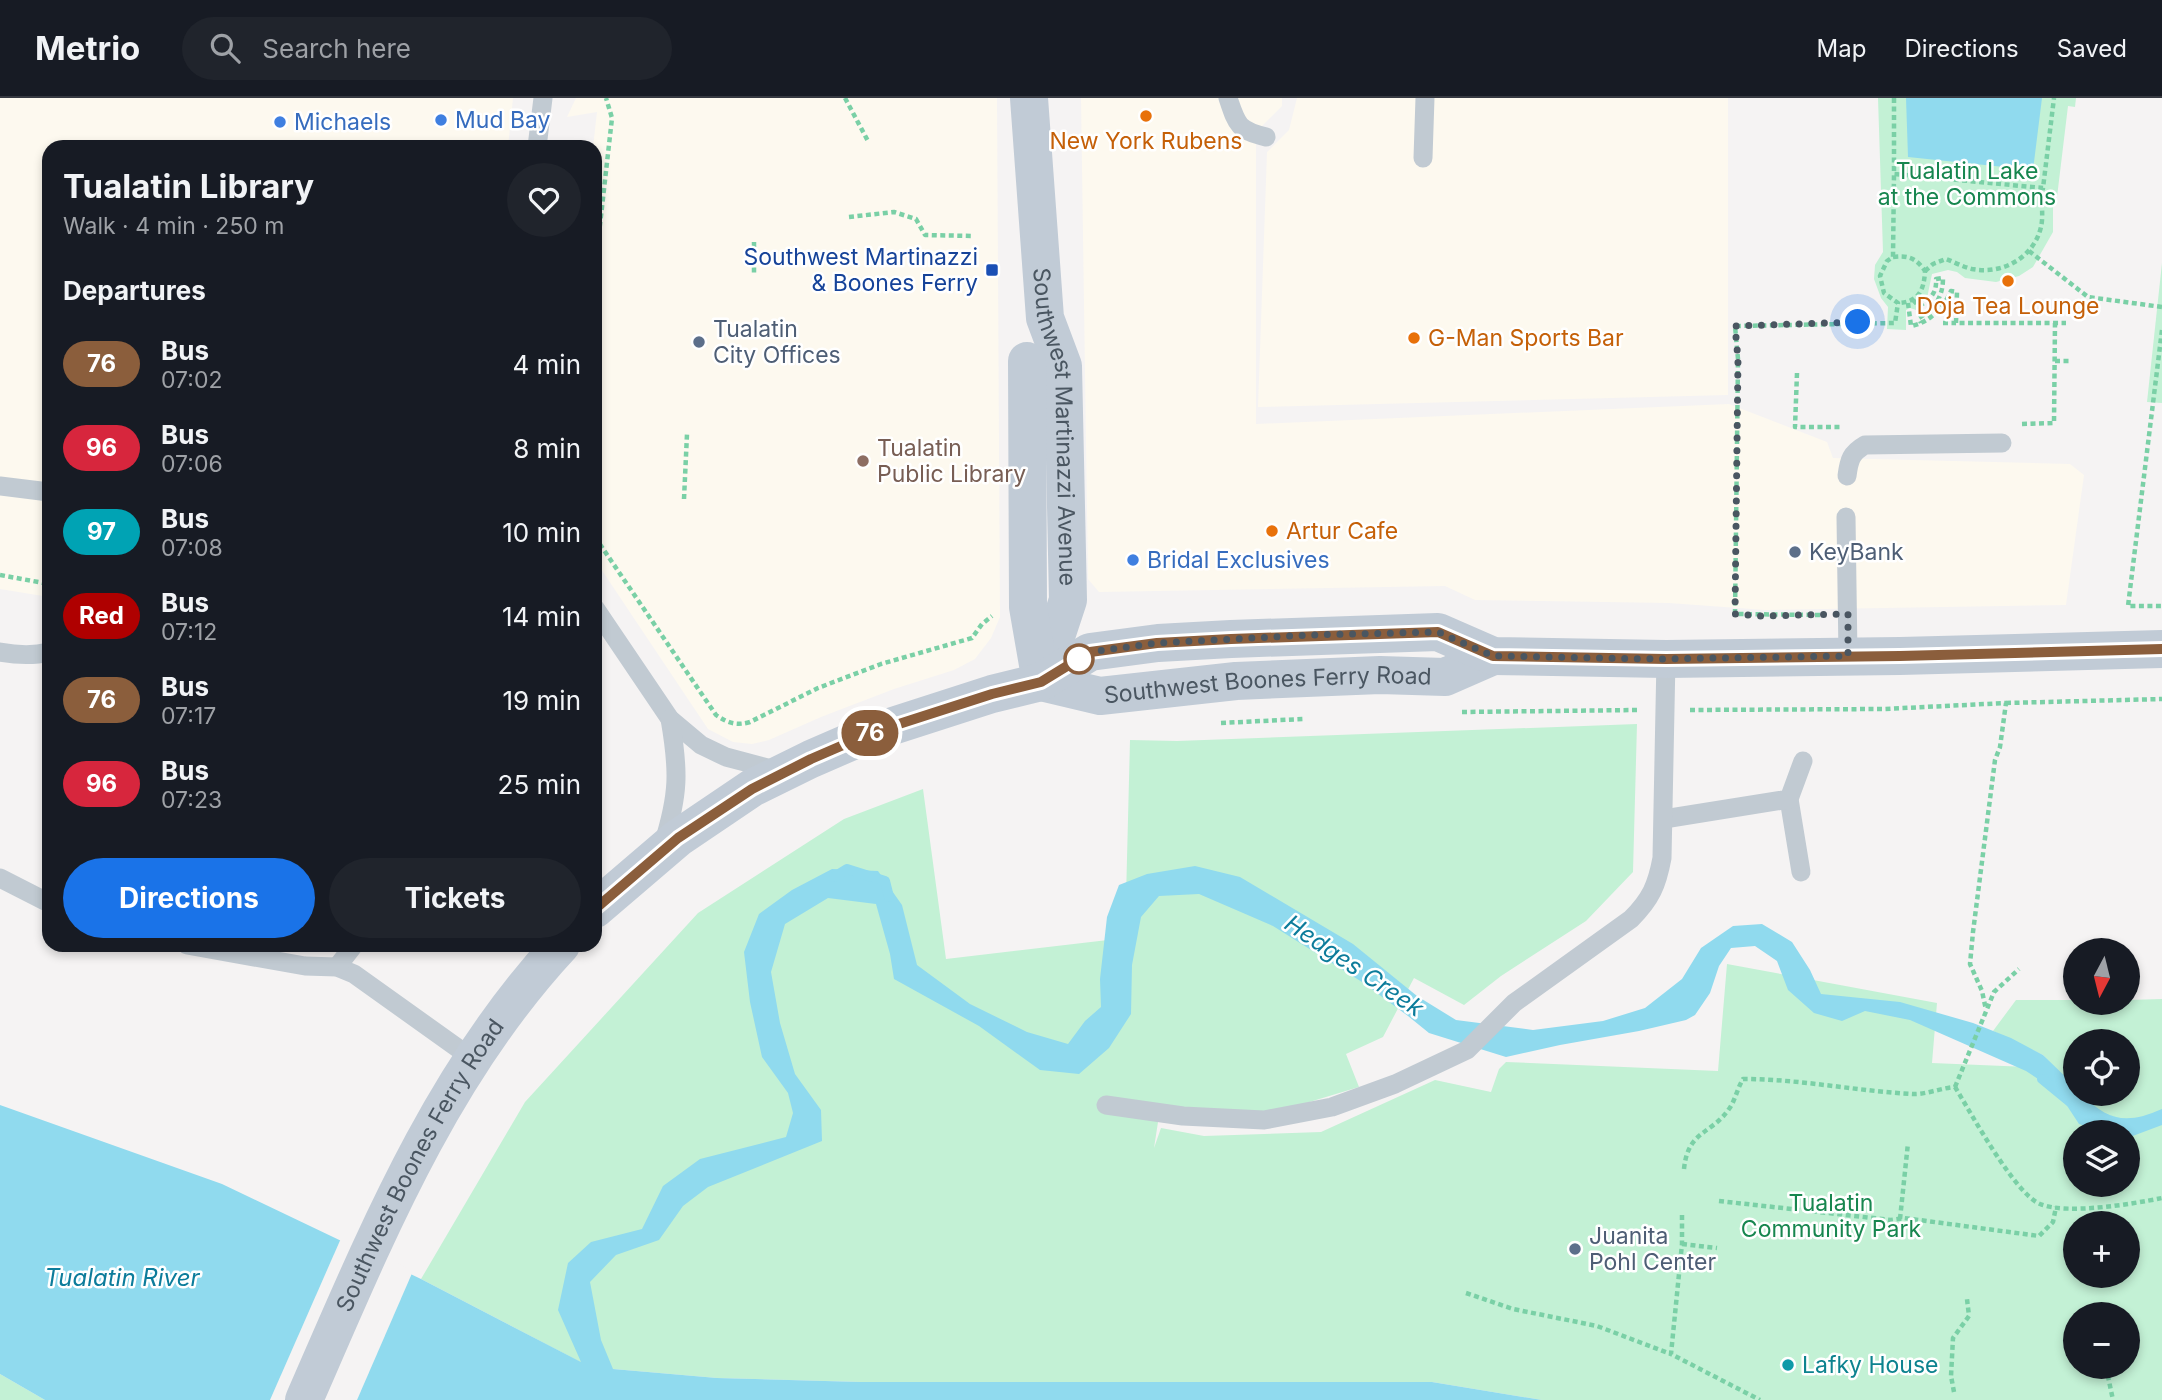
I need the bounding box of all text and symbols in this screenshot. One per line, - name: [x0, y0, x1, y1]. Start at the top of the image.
- search box: [182, 17, 672, 80]
- text: Metrio: [35, 28, 140, 68]
- icon: search: [206, 29, 244, 67]
- text: Search here: [262, 33, 411, 64]
- text: Map: [1817, 34, 1866, 63]
- text: Directions: [1904, 34, 2019, 63]
- text: Saved: [2057, 34, 2127, 63]
- place label: Mud Bay: [455, 106, 551, 134]
- place label: Michaels: [294, 108, 391, 136]
- marker: New York Rubens: [1138, 108, 1154, 124]
- marker: Mud Bay: [433, 112, 449, 128]
- marker: Michaels: [272, 114, 288, 130]
- place label: New York Rubens: [1050, 127, 1242, 155]
- park label: Tualatin Lake at the Commons: [1878, 157, 2056, 211]
- button: heart: [507, 163, 581, 237]
- text: Tualatin Library: [63, 166, 314, 206]
- text: Walk · 4 min · 250 m: [63, 212, 285, 240]
- place label: Southwest Martinazzi & Boones Ferry: [743, 243, 978, 297]
- marker: Southwest Martinazzi & Boones Ferry: [984, 262, 1000, 278]
- street label: Southwest Martinazzi Avenue: [1027, 267, 1082, 586]
- marker: Doja Tea Lounge: [2000, 273, 2016, 289]
- text: Departures: [63, 275, 206, 306]
- place label: Doja Tea Lounge: [1917, 292, 2099, 320]
- your location: [1840, 304, 1875, 339]
- place label: Tualatin City Offices: [713, 315, 841, 369]
- place label: G-Man Sports Bar: [1428, 324, 1624, 352]
- marker: G-Man Sports Bar: [1406, 330, 1422, 346]
- marker: Tualatin City Offices: [691, 334, 707, 350]
- text: Bus: [161, 335, 209, 366]
- text: 76: [87, 349, 116, 378]
- text: 4 min: [512, 349, 581, 380]
- text: 07:02: [161, 366, 222, 394]
- text: Bus: [161, 419, 209, 450]
- text: 96: [86, 433, 117, 462]
- text: 8 min: [513, 433, 581, 464]
- place label: Tualatin Public Library: [877, 434, 1026, 488]
- text: 07:06: [161, 450, 223, 478]
- marker: Tualatin Public Library: [855, 453, 871, 469]
- text: Bus: [161, 503, 209, 534]
- text: 97: [87, 517, 116, 546]
- text: 10 min: [502, 517, 581, 548]
- place label: Artur Cafe: [1286, 517, 1398, 545]
- marker: Artur Cafe: [1264, 523, 1280, 539]
- text: 07:08: [161, 534, 223, 562]
- place label: KeyBank: [1809, 538, 1904, 566]
- marker: KeyBank: [1787, 544, 1803, 560]
- place label: Bridal Exclusives: [1147, 546, 1330, 574]
- marker: Bridal Exclusives: [1125, 552, 1141, 568]
- text: Bus: [161, 587, 209, 618]
- text: Red: [79, 601, 124, 630]
- text: 14 min: [502, 601, 581, 632]
- text: 07:12: [161, 618, 217, 646]
- unlabelled marker: [1064, 644, 1094, 674]
- street label: Southwest Boones Ferry Road: [1102, 661, 1432, 709]
- text: Bus: [161, 671, 209, 702]
- text: 76: [87, 685, 116, 714]
- text: 19 min: [503, 685, 581, 716]
- text: 07:17: [161, 702, 216, 730]
- line badge: 76: [838, 710, 902, 756]
- text: 76: [855, 718, 885, 747]
- text: Bus: [161, 755, 209, 786]
- text: 96: [86, 769, 117, 798]
- text: 25 min: [498, 769, 581, 800]
- text: 07:23: [161, 786, 222, 814]
- button: Directions: [63, 858, 315, 938]
- button: Tickets: [329, 858, 581, 938]
- water label: Hedges Creek: [1279, 908, 1430, 1023]
- north arrow: [2063, 938, 2140, 1015]
- map controls: [2063, 938, 2140, 1379]
- street label: Southwest Boones Ferry Road: [330, 1013, 510, 1316]
- button: locate: [2063, 1029, 2140, 1106]
- button: layers: [2063, 1120, 2140, 1197]
- park label: Tualatin Community Park: [1741, 1189, 1922, 1243]
- button: +: [2063, 1211, 2140, 1288]
- place label: Juanita Pohl Center: [1589, 1222, 1717, 1276]
- marker: Juanita Pohl Center: [1567, 1241, 1583, 1257]
- water label: Tualatin River: [44, 1263, 200, 1292]
- button: −: [2063, 1302, 2140, 1379]
- place label: Lafky House: [1802, 1351, 1938, 1379]
- marker: Lafky House: [1780, 1357, 1796, 1373]

